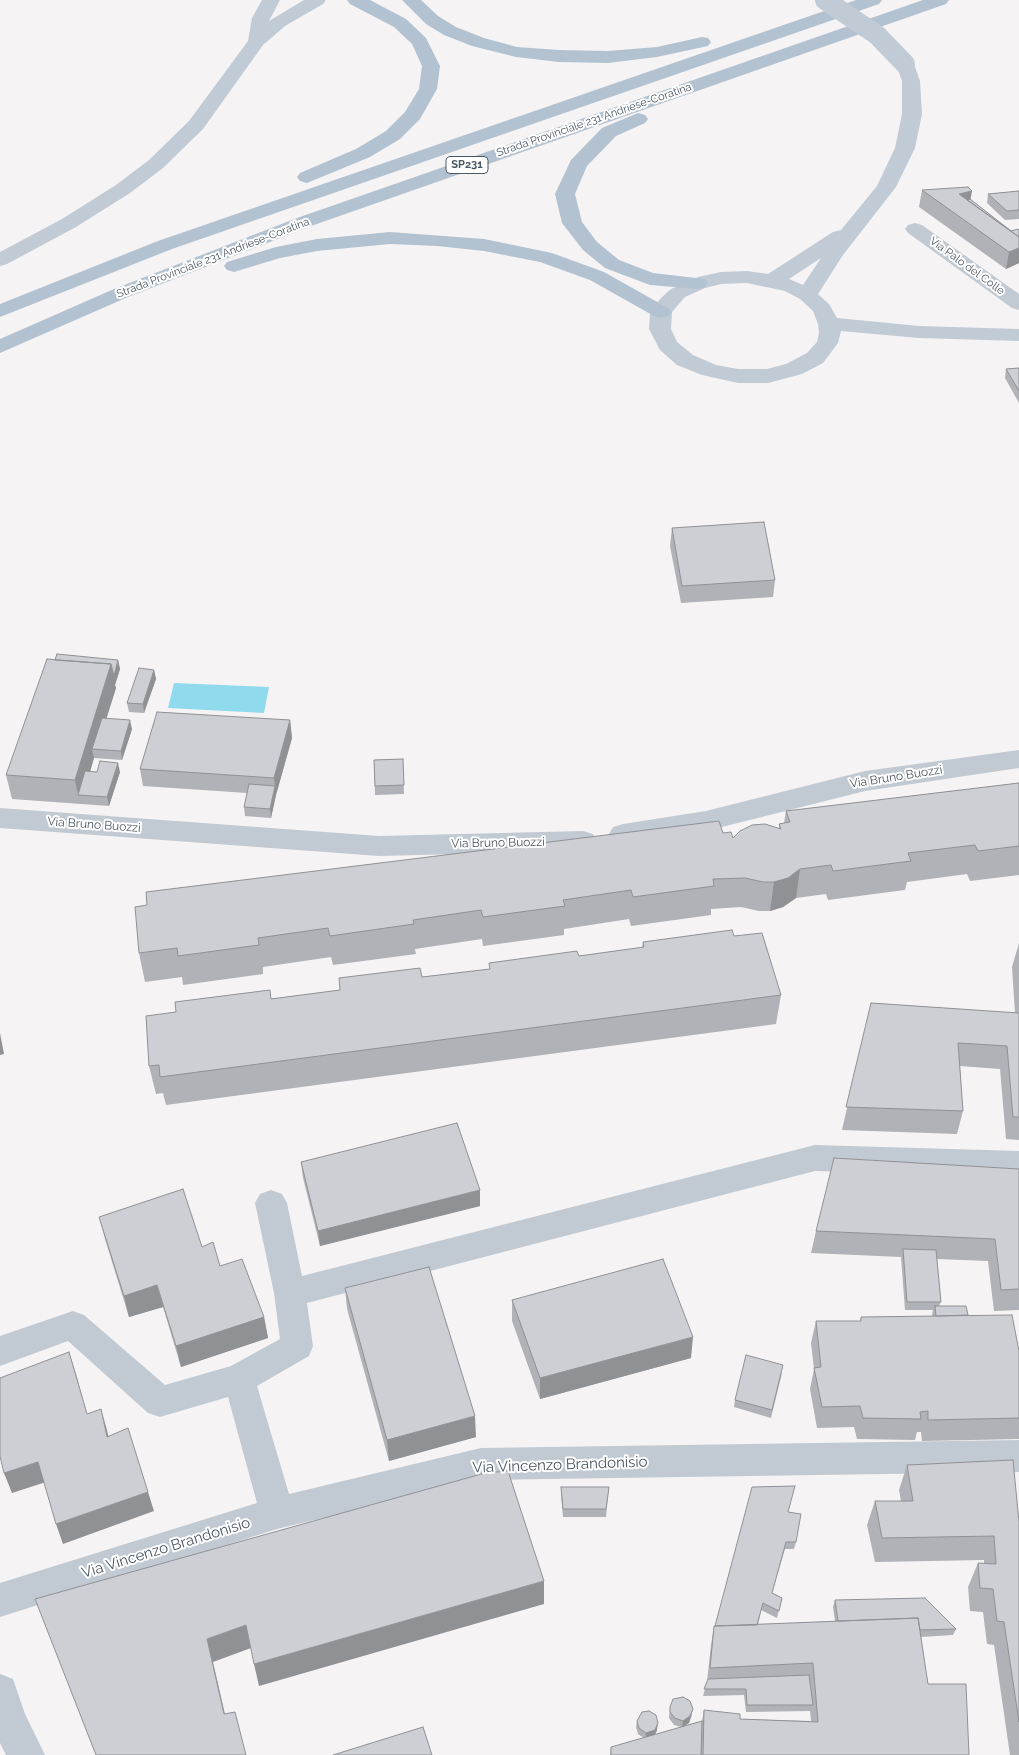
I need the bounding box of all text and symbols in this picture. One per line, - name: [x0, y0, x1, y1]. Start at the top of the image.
- street label: Strada Provinciale 231 Andriese-Coratina: [495, 80, 693, 160]
- road number: SP231: [446, 156, 488, 174]
- street label: Strada Provinciale 231 Andriese-Coratina: [115, 215, 311, 301]
- street label: Via Palo del Colle: [927, 234, 1007, 298]
- street label: Via Bruno Buozzi: [849, 763, 943, 791]
- street label: Via Bruno Buozzi: [47, 815, 141, 835]
- street label: Via Bruno Buozzi: [451, 835, 545, 851]
- street label: Via Vincenzo Brandonisio: [472, 1453, 648, 1477]
- street label: Via Vincenzo Brandonisio: [80, 1514, 252, 1582]

